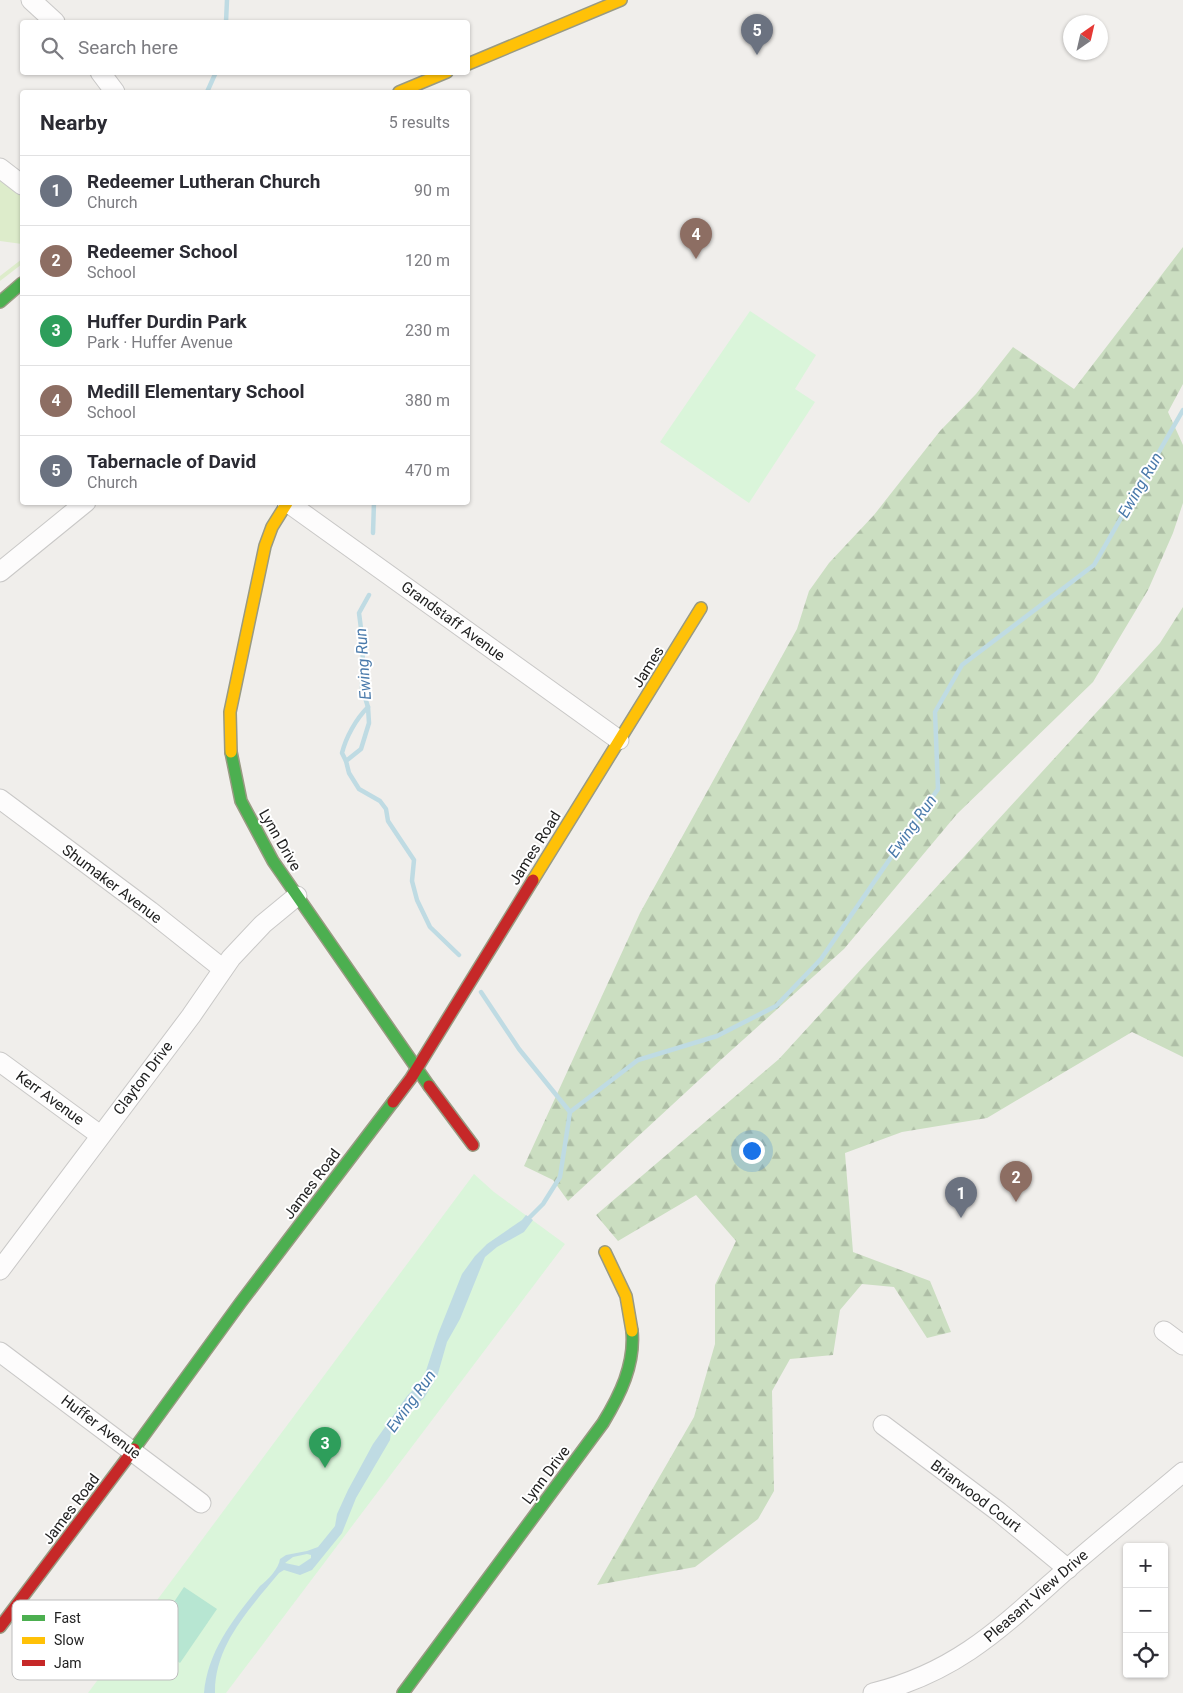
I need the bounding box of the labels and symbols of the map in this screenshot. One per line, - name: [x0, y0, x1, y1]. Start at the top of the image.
- pin: 5: [741, 14, 773, 55]
- north arrow: [1063, 15, 1108, 60]
- pin: 4: [680, 218, 712, 259]
- water label: Ewing Run: [1114, 449, 1166, 521]
- street label: Grandstaff Avenue: [398, 577, 508, 665]
- water label: Ewing Run: [351, 627, 375, 701]
- street label: James: [628, 643, 668, 691]
- water label: Ewing Run: [884, 791, 940, 861]
- street label: Lynn Drive: [255, 806, 305, 874]
- street label: James Road: [505, 808, 565, 888]
- street label: Shumaker Avenue: [59, 841, 165, 927]
- street label: Clayton Drive: [109, 1038, 177, 1118]
- street label: Kerr Avenue: [12, 1067, 88, 1129]
- your location: [739, 1138, 765, 1164]
- street label: James Road: [280, 1145, 344, 1223]
- pin: 2: [1000, 1161, 1032, 1202]
- pin: 1: [945, 1177, 977, 1218]
- water label: Ewing Run: [382, 1366, 440, 1436]
- street label: Huffer Avenue: [58, 1391, 144, 1463]
- pin: 3: [309, 1427, 341, 1468]
- street label: Lynn Drive: [518, 1442, 574, 1508]
- street label: Briarwood Court: [927, 1456, 1025, 1536]
- street label: James Road: [39, 1470, 103, 1548]
- street label: Pleasant View Drive: [980, 1546, 1092, 1646]
- legend: [12, 1600, 178, 1680]
- text: Fast: [54, 1610, 81, 1626]
- text: Slow: [54, 1632, 85, 1648]
- text: Jam: [54, 1655, 82, 1671]

